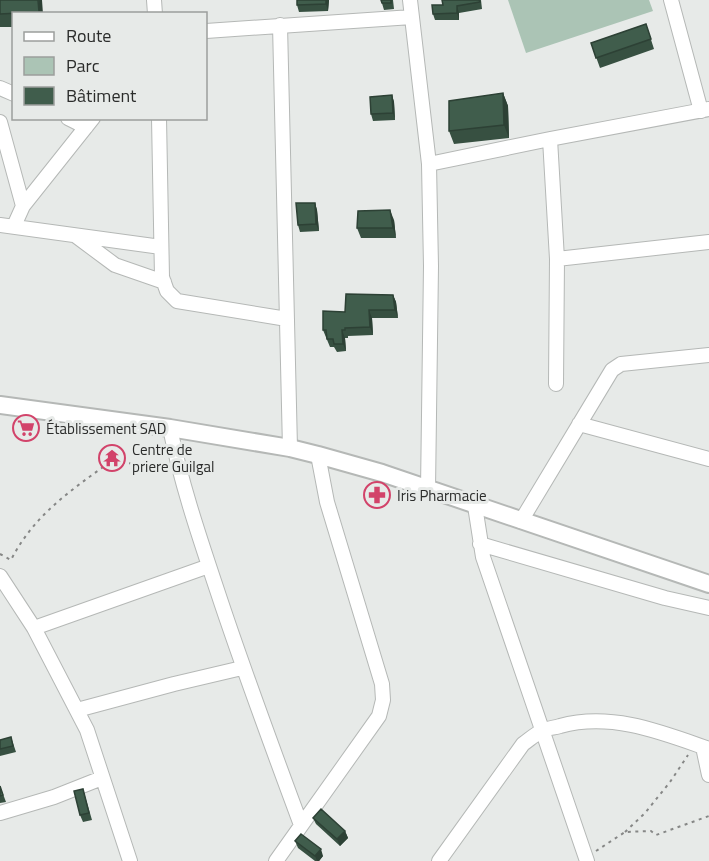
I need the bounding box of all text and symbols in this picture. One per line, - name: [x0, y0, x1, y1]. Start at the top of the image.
- legend: [12, 12, 207, 120]
- text: Route: [66, 22, 111, 49]
- text: Parc: [66, 52, 100, 79]
- text: Bâtiment: [66, 82, 137, 109]
- supermarket icon: Établissement SAD: [11, 413, 41, 443]
- place label: Établissement SAD: [46, 417, 166, 440]
- place label: Centre de priere Guilgal: [132, 438, 215, 478]
- temple icon: Centre de priere Guilgal: [97, 443, 127, 473]
- pharmacy icon: Iris Pharmacie: [362, 480, 392, 510]
- place label: Iris Pharmacie: [397, 484, 487, 507]

